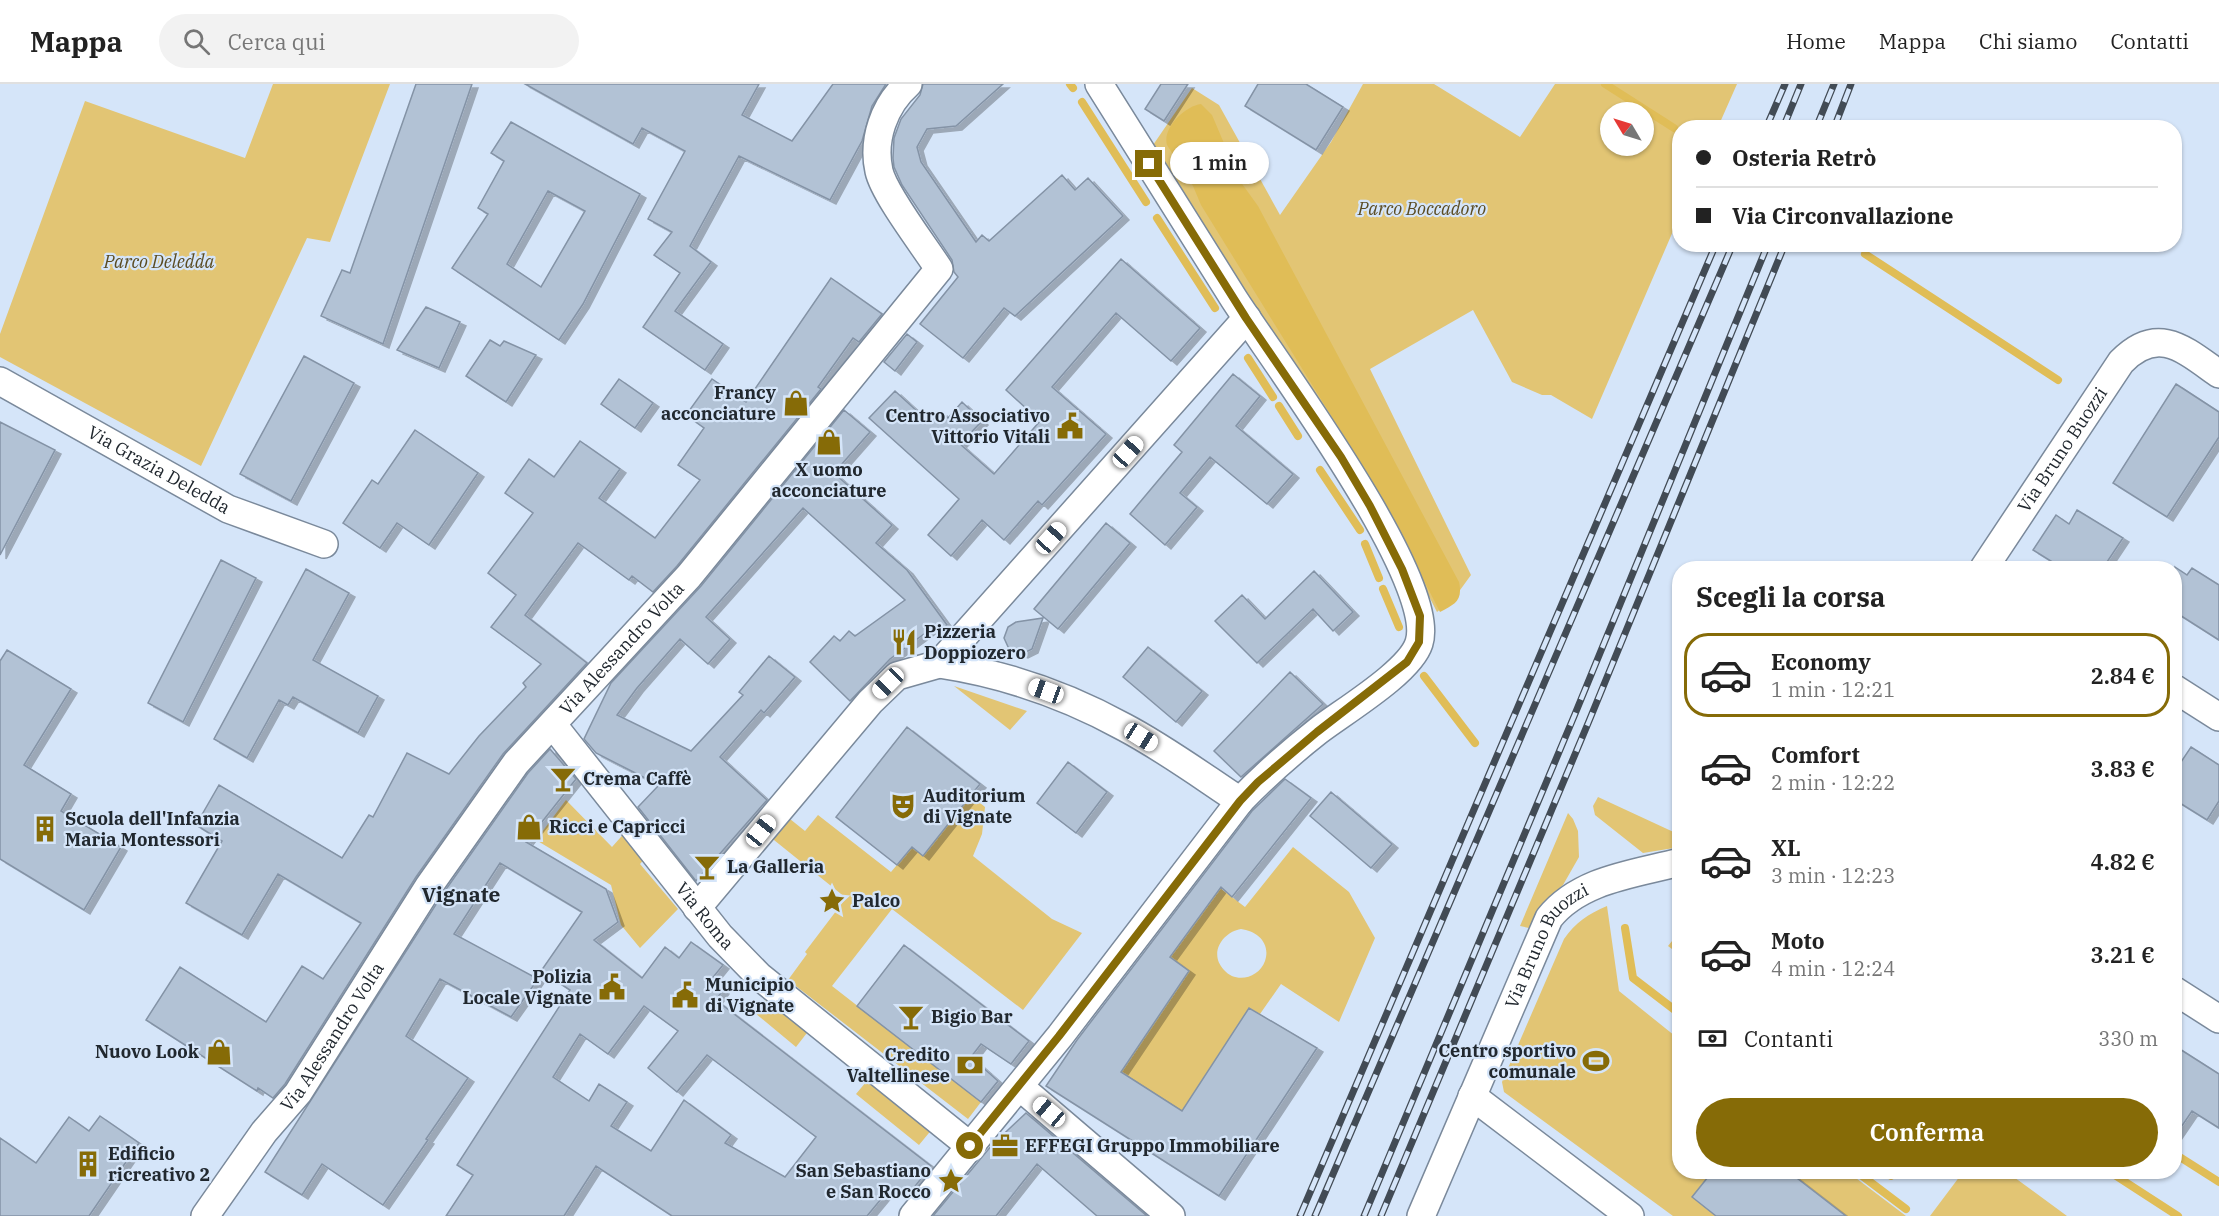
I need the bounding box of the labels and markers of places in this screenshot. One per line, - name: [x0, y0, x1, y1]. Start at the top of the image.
- place label: Francy acconciature: [661, 381, 777, 425]
- shop icon: Francy acconciature: [781, 388, 811, 418]
- place label: Centro Associativo Vittorio Vitali: [885, 404, 1050, 448]
- public building icon: Centro Associativo Vittorio Vitali: [1055, 411, 1085, 441]
- shop icon: X uomo acconciature: [814, 427, 844, 457]
- place label: X uomo acconciature: [771, 458, 887, 502]
- place label: Pizzeria Doppiozero: [924, 620, 1026, 664]
- restaurant icon: Pizzeria Doppiozero: [889, 627, 919, 657]
- bar icon: Crema Caffè: [548, 764, 578, 794]
- place label: Crema Caffè: [583, 767, 691, 790]
- place label: Auditorium di Vignate: [923, 784, 1026, 828]
- theatre icon: Auditorium di Vignate: [888, 791, 918, 821]
- place label: Scuola dell'Infanzia Maria Montessori: [65, 807, 240, 851]
- shop icon: Ricci e Capricci: [514, 812, 544, 842]
- building icon: Scuola dell'Infanzia Maria Montessori: [30, 814, 60, 844]
- place label: Ricci e Capricci: [549, 815, 686, 838]
- bar icon: La Galleria: [692, 852, 722, 882]
- place label: La Galleria: [727, 855, 824, 878]
- place icon: Palco: [817, 886, 847, 916]
- place label: Palco: [852, 889, 900, 912]
- place label: Polizia Locale Vignate: [462, 965, 592, 1009]
- public building icon: Polizia Locale Vignate: [597, 972, 627, 1002]
- place label: Municipio di Vignate: [705, 973, 794, 1017]
- public building icon: Municipio di Vignate: [670, 980, 700, 1010]
- bar icon: Bigio Bar: [896, 1002, 926, 1032]
- place label: Bigio Bar: [931, 1005, 1013, 1028]
- shop icon: Nuovo Look: [204, 1037, 234, 1067]
- place label: Centro sportivo comunale: [1438, 1039, 1576, 1083]
- place label: Nuovo Look: [95, 1040, 200, 1063]
- place label: Credito Valtellinese: [847, 1043, 950, 1087]
- sports icon: Centro sportivo comunale: [1581, 1046, 1611, 1076]
- bank icon: Credito Valtellinese: [955, 1050, 985, 1080]
- office icon: EFFEGI Gruppo Immobiliare: [990, 1131, 1020, 1161]
- place label: EFFEGI Gruppo Immobiliare: [1025, 1134, 1280, 1157]
- place label: Edificio ricreativo 2: [108, 1142, 210, 1186]
- building icon: Edificio ricreativo 2: [73, 1149, 103, 1179]
- place label: San Sebastiano e San Rocco: [795, 1159, 931, 1203]
- place icon: San Sebastiano e San Rocco: [936, 1166, 966, 1196]

